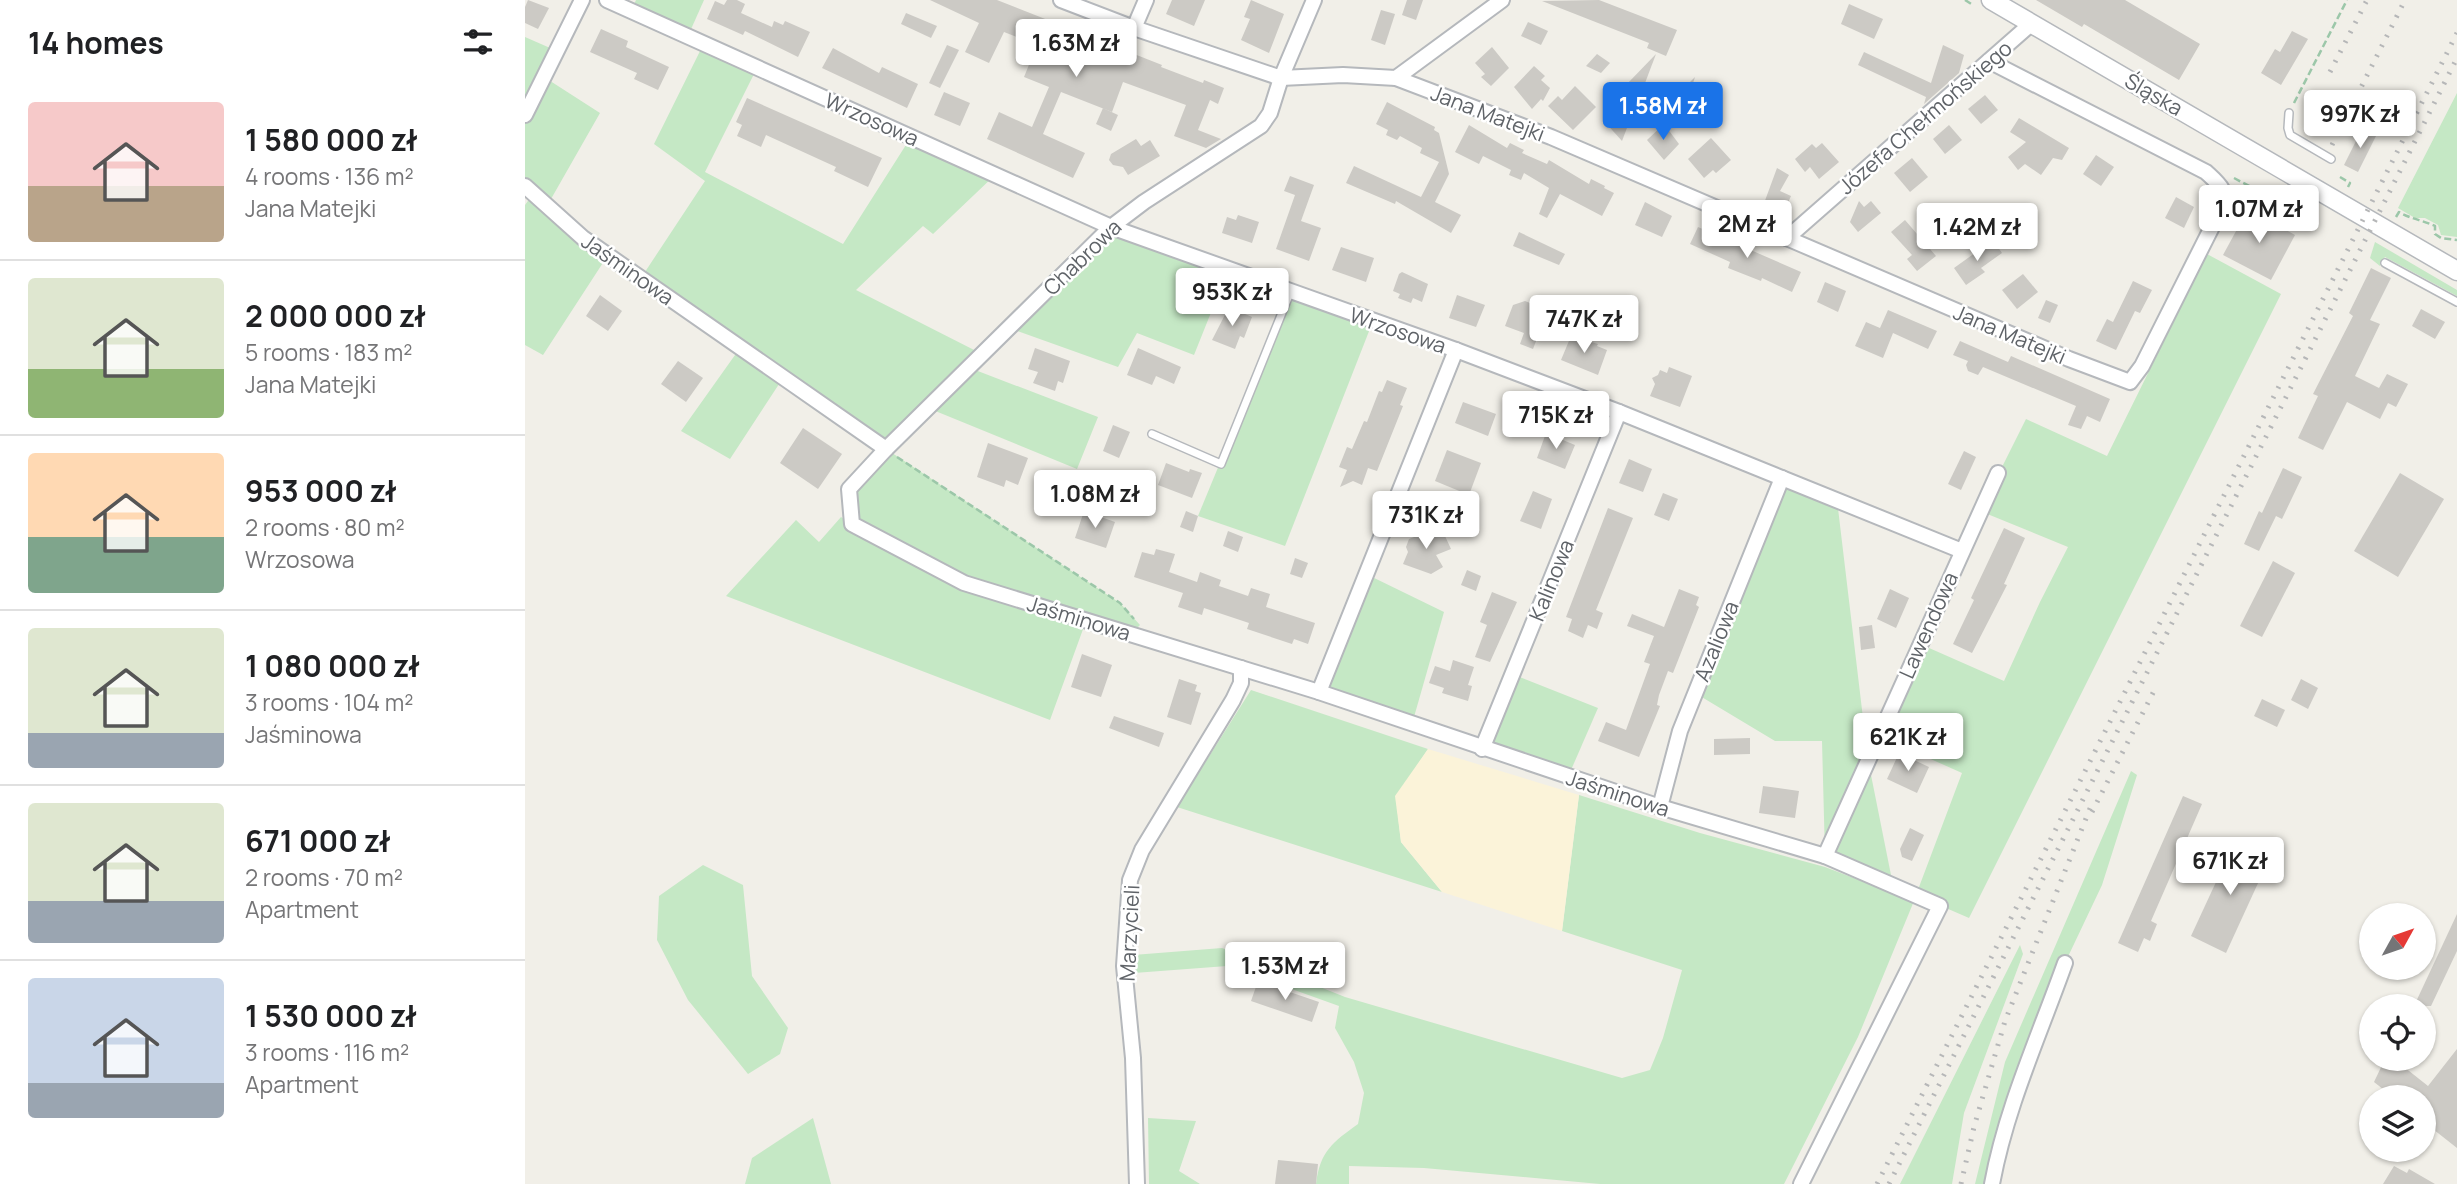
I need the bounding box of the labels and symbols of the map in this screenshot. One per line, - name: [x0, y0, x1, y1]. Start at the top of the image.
- pin: 1.63M zł: [1004, 20, 1148, 79]
- street label: Józefa Chełmońskiego: [1832, 34, 2018, 200]
- street label: Śląska: [2120, 66, 2188, 122]
- street label: Jana Matejki: [1427, 78, 1549, 148]
- pin: 1.58M zł: [1591, 82, 1735, 142]
- street label: Wrzosowa: [821, 86, 923, 152]
- pin: 997K zł: [2295, 90, 2425, 150]
- pin: 1.07M zł: [2187, 186, 2331, 245]
- pin: 2M zł: [1698, 201, 1796, 260]
- pin: 1.42M zł: [1905, 204, 2049, 263]
- street label: Chabrowa: [1037, 213, 1127, 301]
- street label: Jaśminowa: [576, 227, 680, 311]
- pin: 953K zł: [1167, 268, 1297, 328]
- pin: 747K zł: [1519, 296, 1649, 355]
- street label: Jana Matejki: [1949, 298, 2071, 370]
- street label: Wrzosowa: [1346, 300, 1450, 360]
- pin: 715K zł: [1491, 392, 1621, 451]
- pin: 1.08M zł: [1023, 470, 1167, 530]
- pin: 731K zł: [1361, 491, 1491, 551]
- street label: Kalinowa: [1522, 535, 1580, 625]
- street label: Lawendowa: [1892, 567, 1964, 683]
- street label: Jaśminowa: [1024, 589, 1134, 647]
- street label: Azaliowa: [1687, 597, 1745, 685]
- pin: 621K zł: [1843, 714, 1973, 773]
- street label: Jaśminowa: [1563, 763, 1673, 823]
- pin: 671K zł: [2165, 838, 2295, 897]
- street label: Marzycieli: [1112, 884, 1146, 982]
- north arrow: [2359, 903, 2436, 980]
- pin: 1.53M zł: [1213, 942, 1357, 1002]

